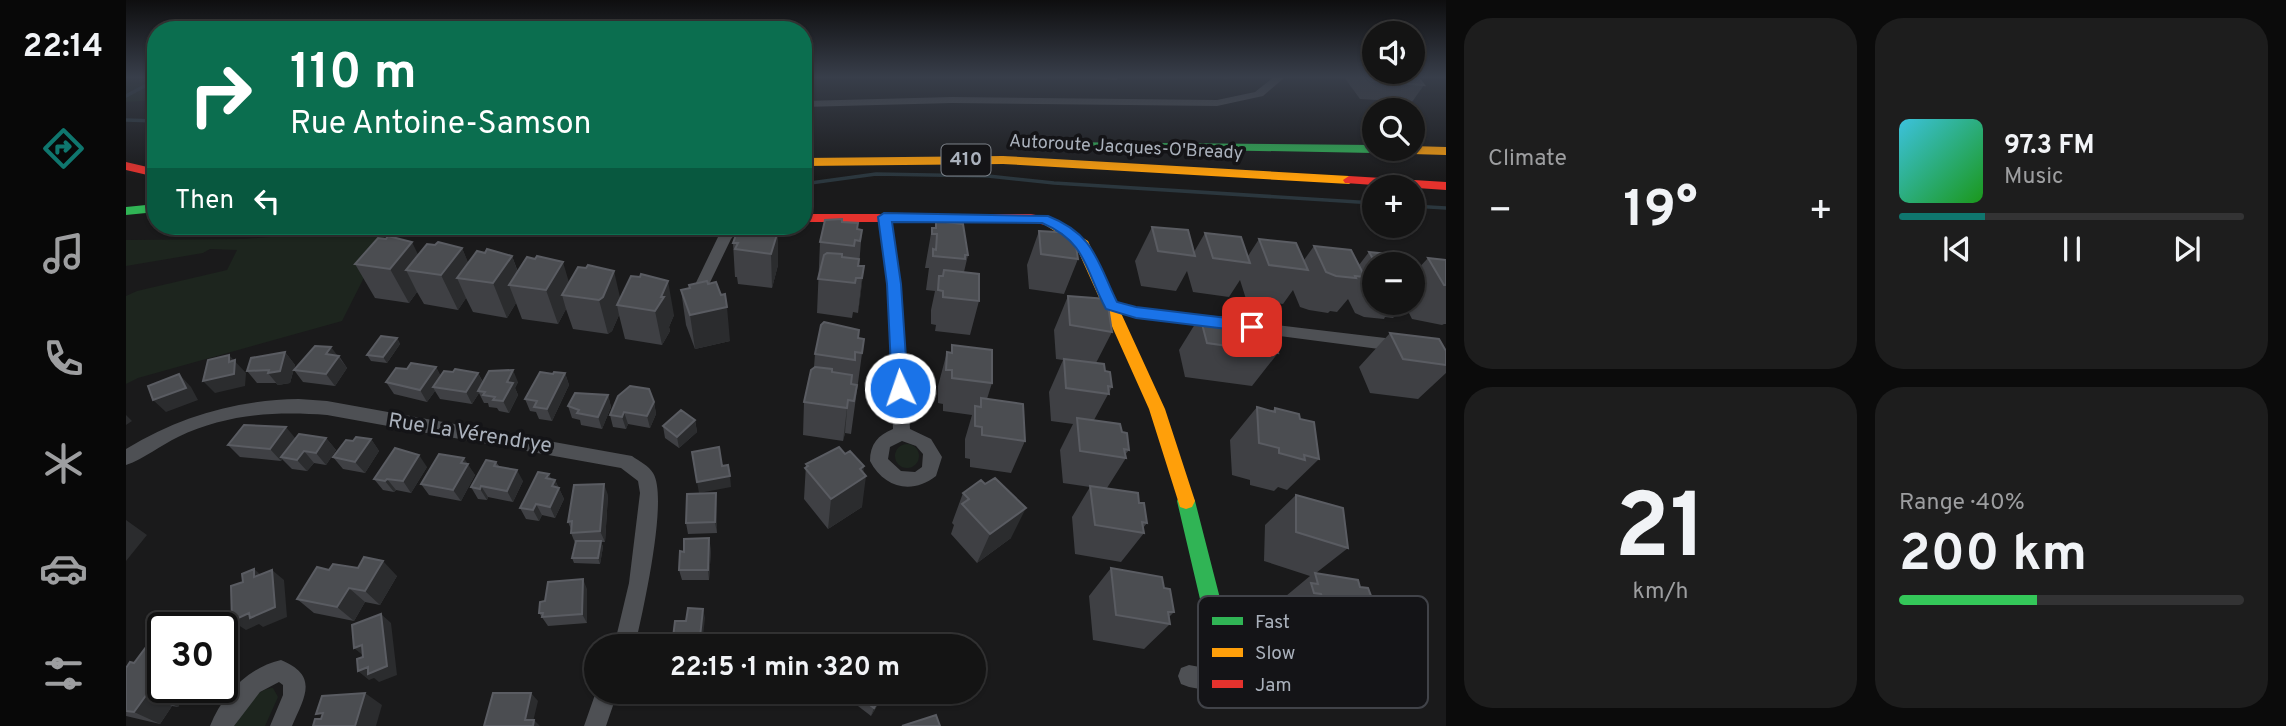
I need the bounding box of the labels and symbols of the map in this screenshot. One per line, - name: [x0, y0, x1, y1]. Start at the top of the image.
- street label: Autoroute Jacques-O'Bready: [1008, 130, 1244, 166]
- road number: 410: [942, 144, 990, 176]
- pin: [1222, 297, 1282, 357]
- position arrow: [863, 351, 937, 425]
- street label: Rue La Vérendrye: [386, 408, 554, 460]
- legend: [1198, 596, 1428, 708]
- text: Fast: [1255, 611, 1290, 635]
- speed limit sign: 30: [147, 612, 238, 703]
- text: Slow: [1255, 642, 1295, 666]
- text: Jam: [1255, 674, 1292, 698]

